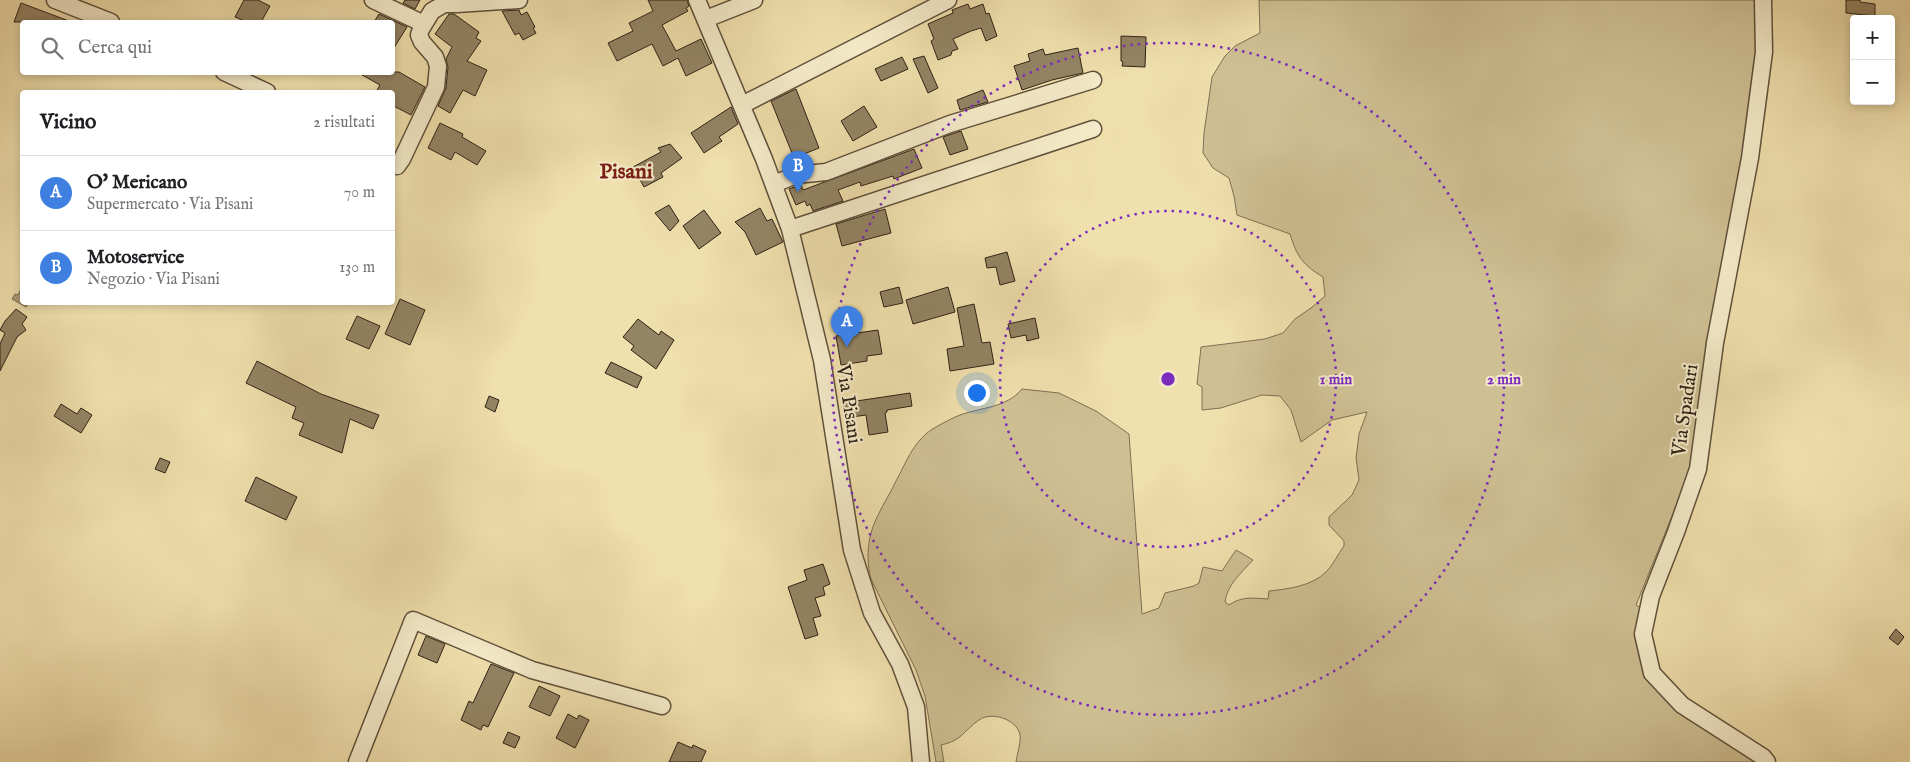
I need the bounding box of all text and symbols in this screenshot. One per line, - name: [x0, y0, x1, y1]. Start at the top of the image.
- map controls: [1850, 15, 1895, 105]
- button: +: [1850, 15, 1895, 60]
- search box: [20, 20, 395, 75]
- icon: search: [38, 34, 66, 62]
- text: Cerca qui: [78, 36, 152, 60]
- button: −: [1850, 60, 1895, 105]
- text: Vicino: [40, 109, 96, 136]
- text: 2 risultati: [313, 113, 375, 133]
- pin: B: [782, 151, 814, 192]
- district label: Pisani: [599, 158, 653, 186]
- text: O' Mericano: [87, 171, 187, 195]
- text: A: [51, 183, 61, 203]
- text: 70 m: [344, 183, 375, 203]
- text: Supermercato · Via Pisani: [87, 195, 253, 215]
- text: Motoservice: [87, 246, 184, 270]
- text: B: [51, 258, 61, 278]
- text: 130 m: [339, 258, 375, 278]
- text: Negozio · Via Pisani: [87, 270, 220, 290]
- pin: A: [831, 306, 863, 347]
- street label: Via Pisani: [830, 362, 867, 446]
- street label: Via Spadari: [1666, 362, 1704, 459]
- centre of rings: [1159, 370, 1177, 388]
- text: 1 min: [1320, 370, 1352, 389]
- text: 2 min: [1487, 370, 1521, 389]
- your location: [964, 380, 990, 406]

